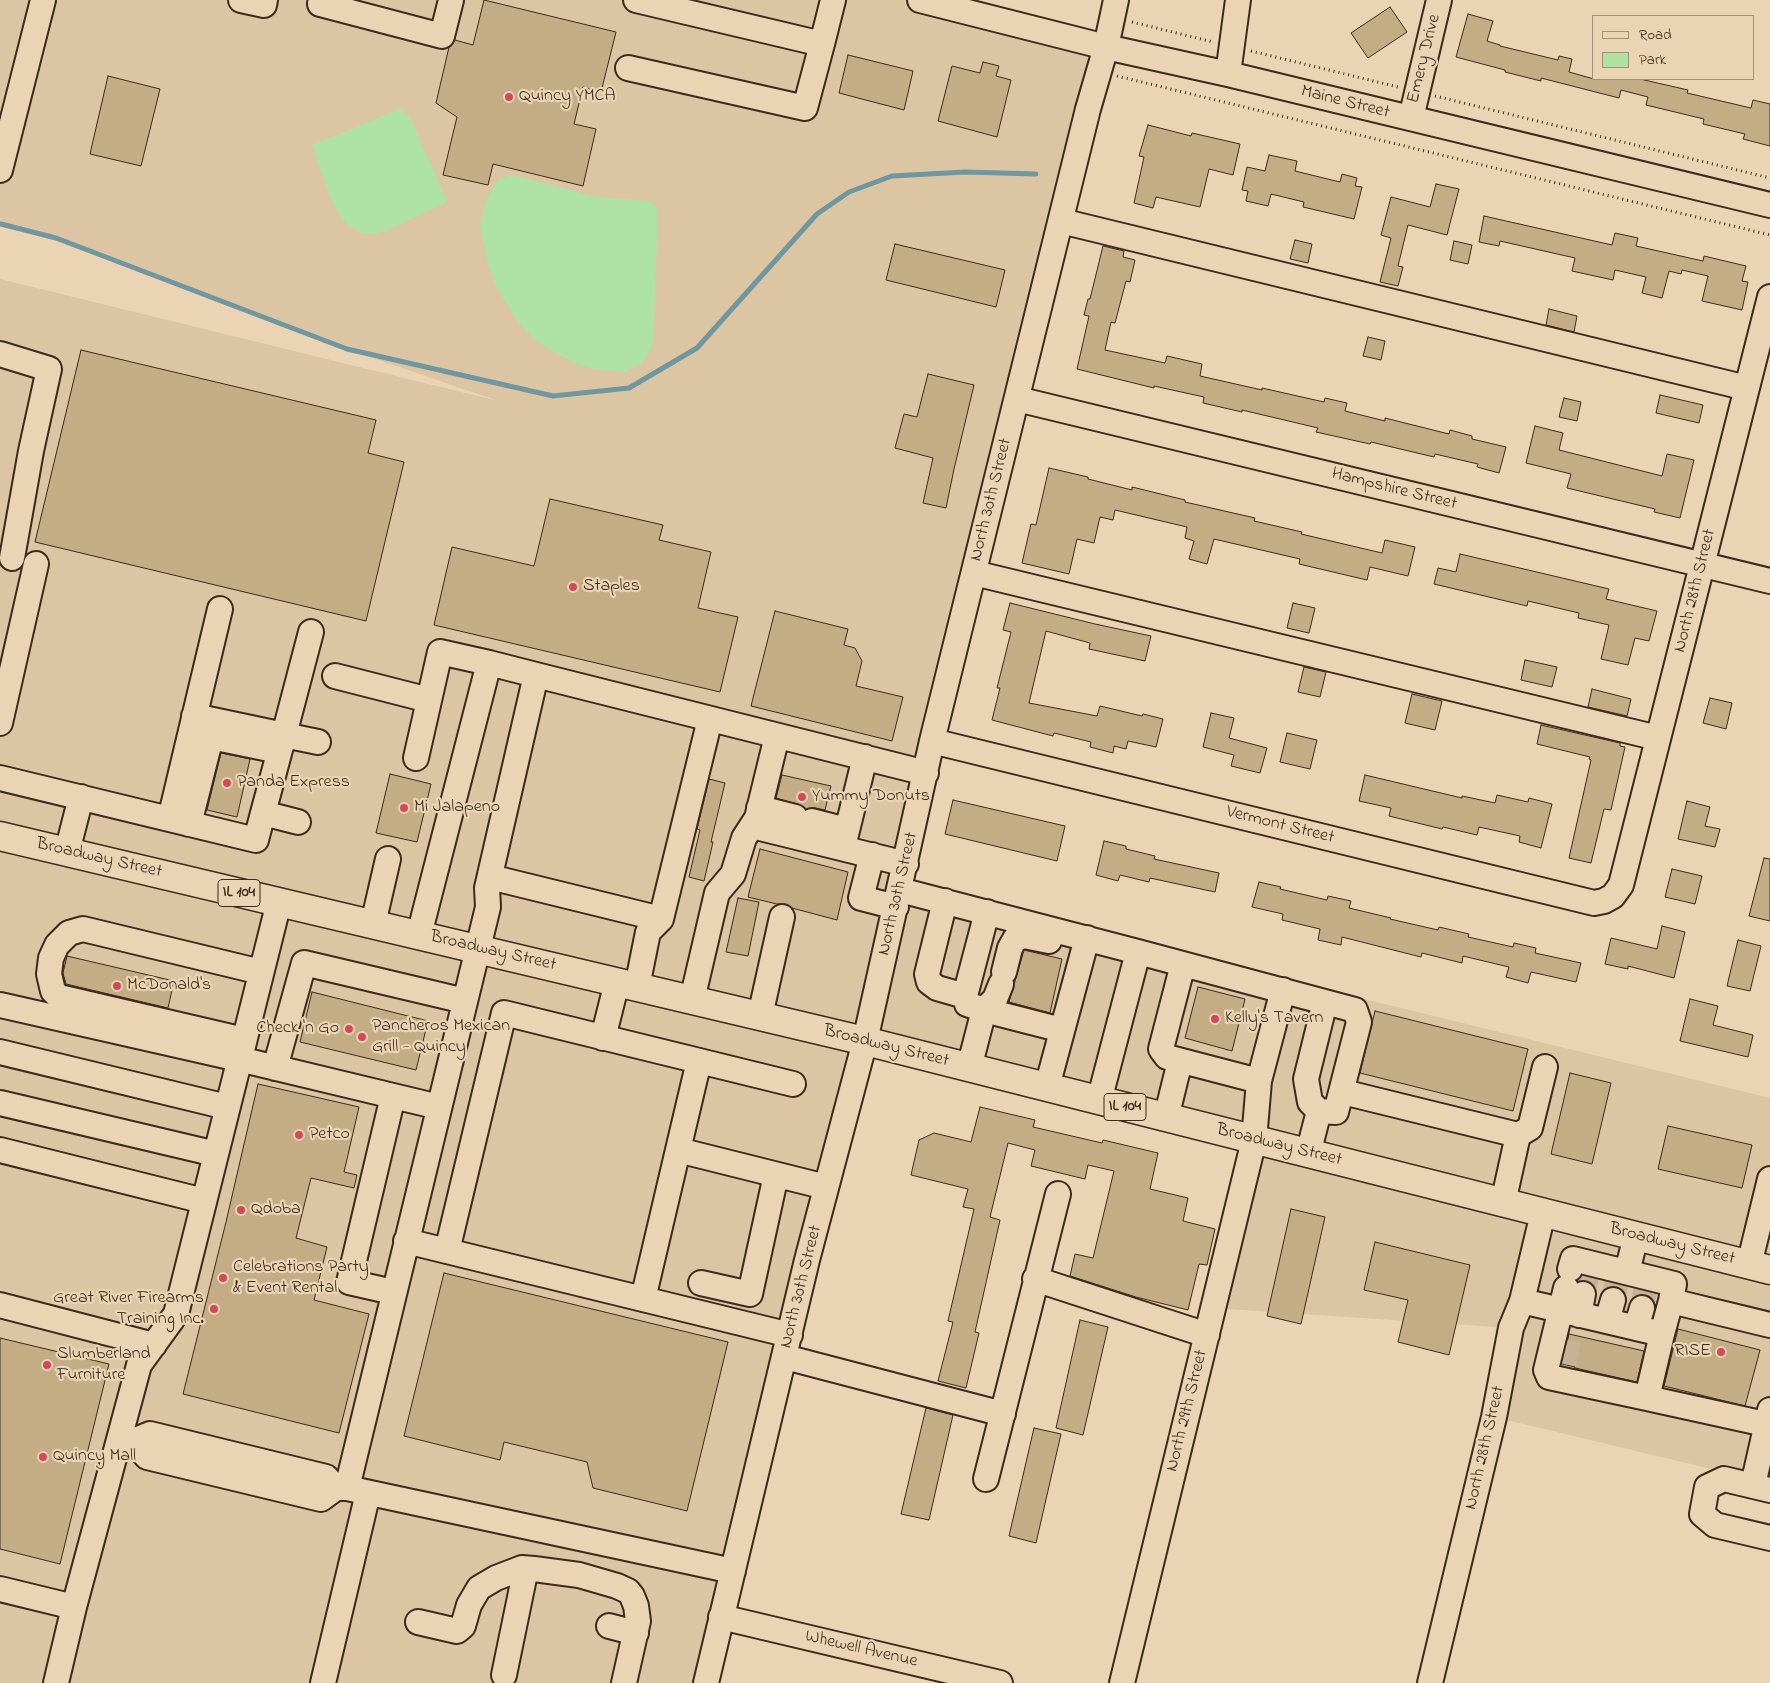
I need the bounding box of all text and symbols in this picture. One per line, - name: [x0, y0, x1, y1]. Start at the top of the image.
- street label: Emery Drive: [1404, 12, 1446, 106]
- legend: [1592, 15, 1755, 80]
- text: Road: [1639, 24, 1672, 46]
- text: Park: [1639, 49, 1666, 71]
- street label: Maine Street: [1298, 82, 1392, 124]
- place label: Quincy YMCA: [519, 86, 616, 108]
- marker: Quincy YMCA: [503, 91, 515, 103]
- street label: North 30th Street: [966, 436, 1018, 564]
- street label: Hampshire Street: [1329, 464, 1459, 516]
- street label: North 28th Street: [1670, 527, 1722, 655]
- place label: Staples: [583, 576, 640, 598]
- marker: Staples: [567, 581, 579, 593]
- place label: Panda Express: [237, 772, 350, 794]
- marker: Panda Express: [221, 777, 233, 789]
- place label: Yummy Donuts: [812, 786, 930, 808]
- marker: Yummy Donuts: [796, 791, 808, 803]
- place label: Mi Jalapeno: [414, 797, 500, 819]
- marker: Mi Jalapeno: [398, 802, 410, 814]
- street label: Vermont Street: [1224, 802, 1336, 850]
- street label: North 30th Street: [874, 830, 924, 958]
- street label: Broadway Street: [34, 834, 164, 884]
- road number: IL 104: [218, 880, 260, 906]
- street label: Broadway Street: [428, 927, 558, 977]
- place label: McDonald's: [127, 975, 211, 997]
- marker: McDonald's: [111, 980, 123, 992]
- place label: Kelly's Tavern: [1225, 1008, 1323, 1030]
- marker: Kelly's Tavern: [1209, 1013, 1221, 1025]
- place label: Pancheros Mexican Grill - Quincy: [372, 1016, 510, 1058]
- place label: Check 'n Go: [256, 1018, 339, 1040]
- street label: Broadway Street: [821, 1021, 951, 1073]
- marker: Check 'n Go: [343, 1023, 355, 1035]
- marker: Pancheros Mexican Grill - Quincy: [356, 1031, 368, 1043]
- road number: IL 104: [1104, 1094, 1146, 1120]
- street label: Broadway Street: [1214, 1120, 1344, 1172]
- place label: Petco: [309, 1124, 350, 1146]
- marker: Petco: [293, 1129, 305, 1141]
- place label: Qdoba: [251, 1199, 301, 1221]
- marker: Qdoba: [235, 1204, 247, 1216]
- street label: Broadway Street: [1607, 1219, 1737, 1271]
- street label: North 30th Street: [776, 1223, 828, 1351]
- place label: Celebrations Party & Event Rental: [233, 1257, 369, 1300]
- marker: Celebrations Party & Event Rental: [217, 1272, 229, 1284]
- place label: Great River Firearms Training Inc.: [53, 1288, 204, 1330]
- marker: Great River Firearms Training Inc.: [208, 1303, 220, 1315]
- place label: RISE: [1674, 1341, 1711, 1363]
- place label: Slumberland Furniture: [57, 1344, 151, 1386]
- marker: RISE: [1715, 1346, 1727, 1358]
- street label: North 29th Street: [1162, 1348, 1214, 1474]
- marker: Slumberland Furniture: [41, 1359, 53, 1371]
- street label: North 28th Street: [1461, 1384, 1511, 1512]
- place label: Quincy Mall: [53, 1446, 136, 1468]
- marker: Quincy Mall: [37, 1451, 49, 1463]
- street label: Whewell Avenue: [803, 1627, 919, 1673]

